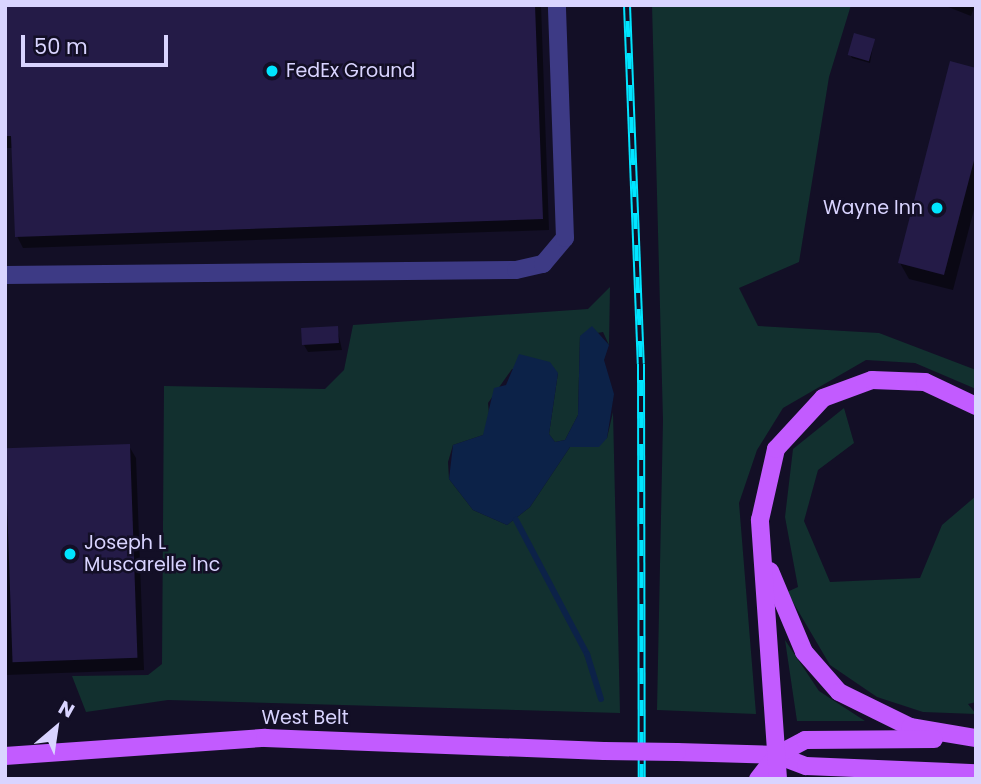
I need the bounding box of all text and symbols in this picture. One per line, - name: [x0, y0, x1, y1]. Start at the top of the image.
- scale bar: [24, 21, 172, 65]
- text: 50 m: [34, 32, 88, 61]
- place label: FedEx Ground: [286, 60, 415, 82]
- marker: FedEx Ground: [264, 63, 280, 79]
- place label: Wayne Inn: [823, 197, 923, 219]
- marker: Wayne Inn: [929, 200, 945, 216]
- place label: Joseph L Muscarelle Inc: [84, 532, 220, 576]
- marker: Joseph L Muscarelle Inc: [62, 546, 78, 562]
- north arrow: [21, 693, 91, 763]
- text: N: [54, 694, 79, 724]
- street label: West Belt: [261, 707, 349, 729]

